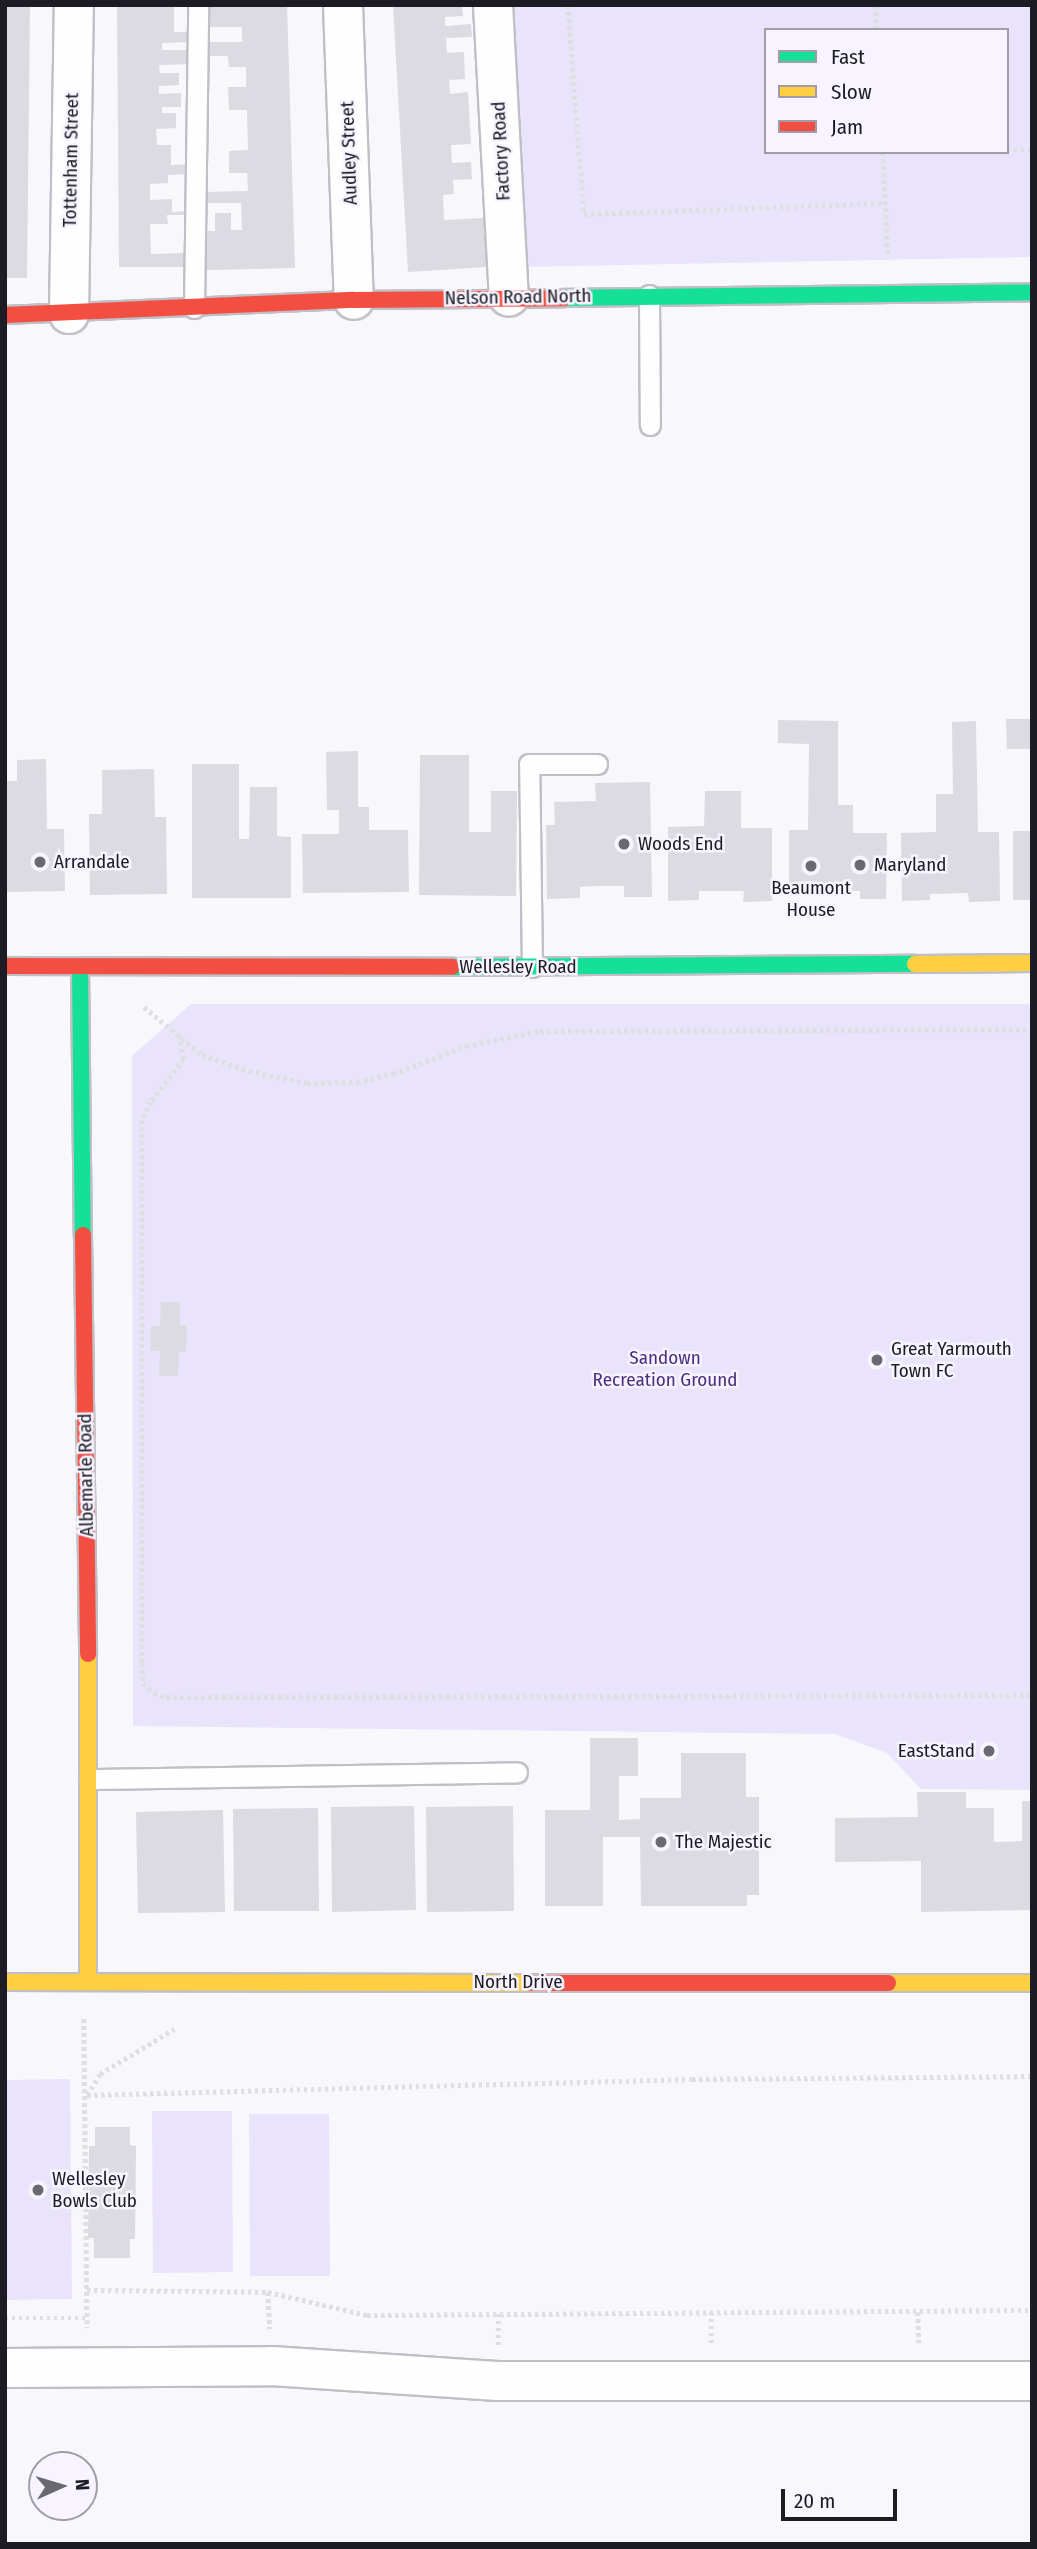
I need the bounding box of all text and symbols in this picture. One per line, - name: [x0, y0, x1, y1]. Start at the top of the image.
- legend: [764, 28, 1009, 154]
- text: Fast: [831, 44, 865, 70]
- text: Slow: [831, 79, 872, 105]
- street label: Tottenham Street: [58, 93, 84, 227]
- street label: Audley Street: [336, 101, 362, 205]
- street label: Factory Road: [487, 101, 515, 201]
- text: Jam: [831, 114, 863, 140]
- street label: Nelson Road North: [444, 284, 592, 310]
- place label: Woods End: [638, 833, 724, 855]
- marker: Woods End: [616, 836, 632, 852]
- place label: Arrandale: [54, 851, 130, 873]
- marker: Arrandale: [32, 854, 48, 870]
- place label: Maryland: [874, 854, 946, 876]
- marker: Maryland: [852, 857, 868, 873]
- marker: Beaumont House: [803, 858, 819, 874]
- place label: Beaumont House: [771, 877, 851, 921]
- street label: Wellesley Road: [459, 956, 577, 978]
- place label: Great Yarmouth Town FC: [891, 1338, 1012, 1382]
- park label: Sandown Recreation Ground: [593, 1347, 737, 1391]
- marker: Great Yarmouth Town FC: [869, 1352, 885, 1368]
- street label: Albemarle Road: [74, 1413, 98, 1537]
- place label: EastStand: [898, 1740, 975, 1762]
- marker: EastStand: [981, 1743, 997, 1759]
- place label: The Majestic: [675, 1831, 772, 1853]
- marker: The Majestic: [653, 1834, 669, 1850]
- street label: North Drive: [473, 1971, 563, 1993]
- place label: Wellesley Bowls Club: [52, 2168, 137, 2212]
- marker: Wellesley Bowls Club: [30, 2182, 46, 2198]
- north arrow: [28, 2451, 98, 2521]
- scale bar: [785, 2476, 900, 2520]
- text: N: [71, 2478, 94, 2491]
- text: 20 m: [794, 2488, 835, 2514]

